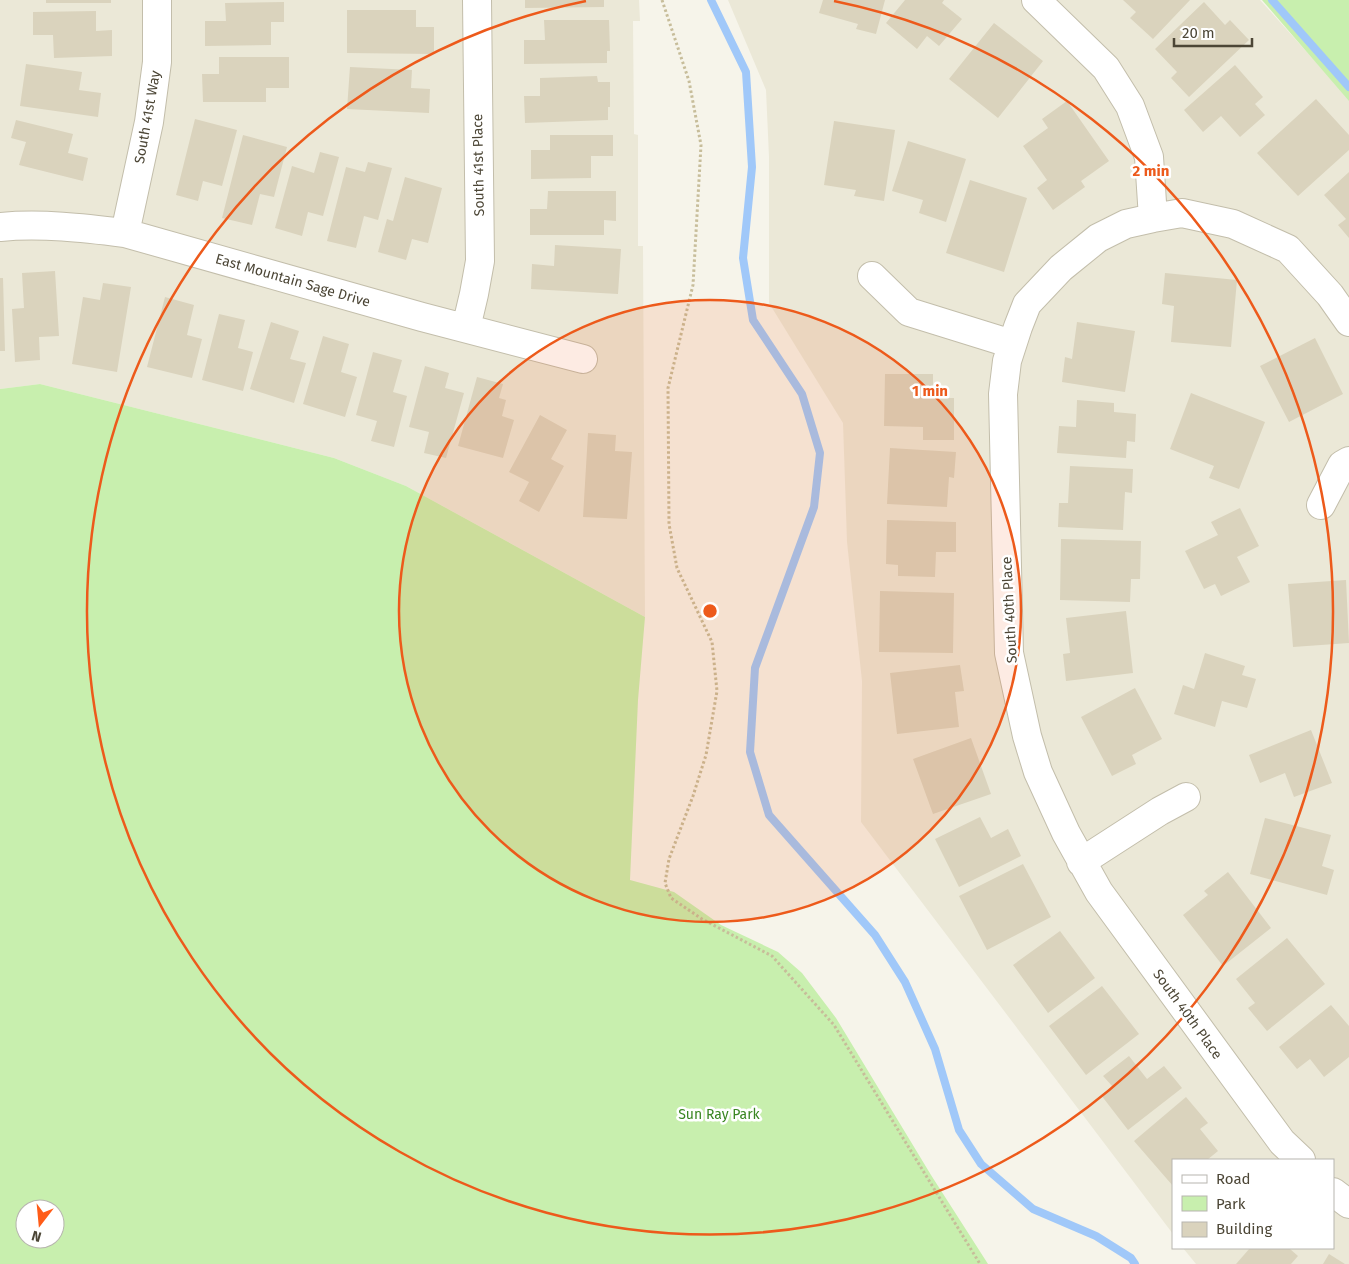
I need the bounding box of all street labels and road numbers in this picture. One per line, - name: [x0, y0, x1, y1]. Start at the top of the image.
- street label: South 41st Way: [131, 69, 164, 165]
- street label: South 41st Place: [469, 114, 488, 216]
- street label: East Mountain Sage Drive: [213, 250, 372, 311]
- street label: South 40th Place: [998, 556, 1021, 664]
- street label: South 40th Place: [1149, 966, 1226, 1063]

